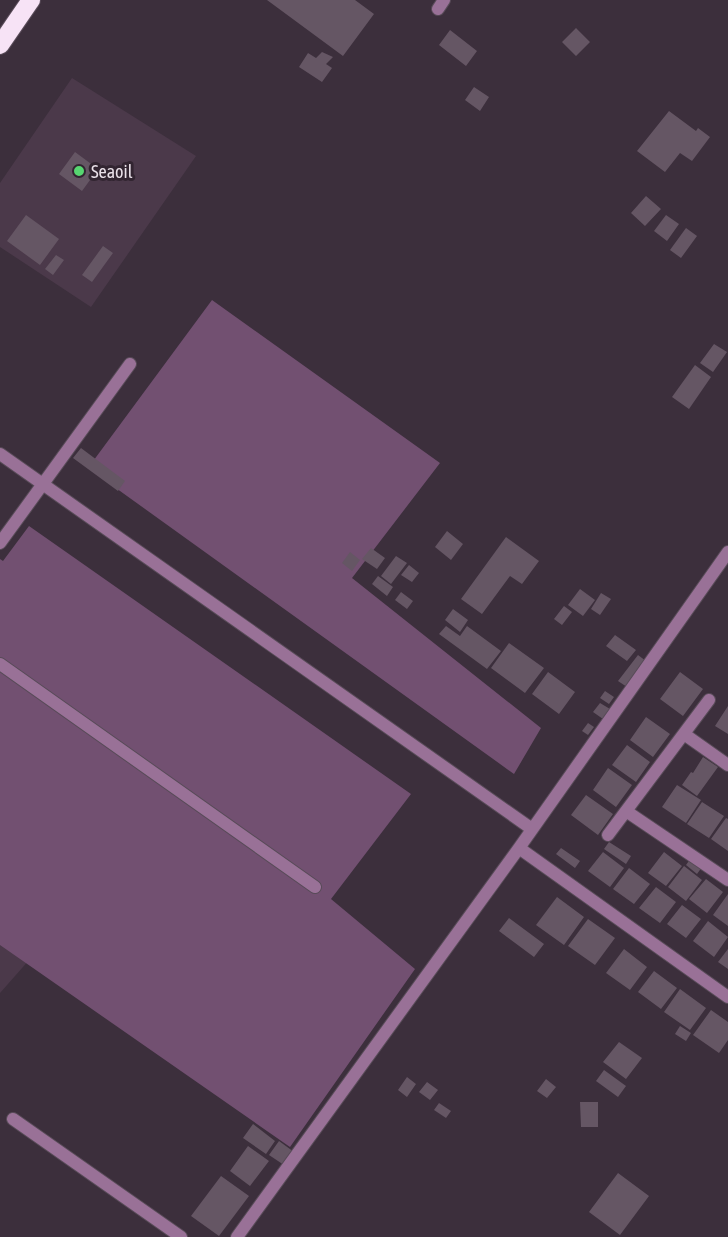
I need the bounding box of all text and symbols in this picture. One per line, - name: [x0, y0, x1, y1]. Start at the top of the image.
- place label: Seaoil: [91, 161, 133, 182]
- marker: Seaoil: [72, 164, 86, 178]

